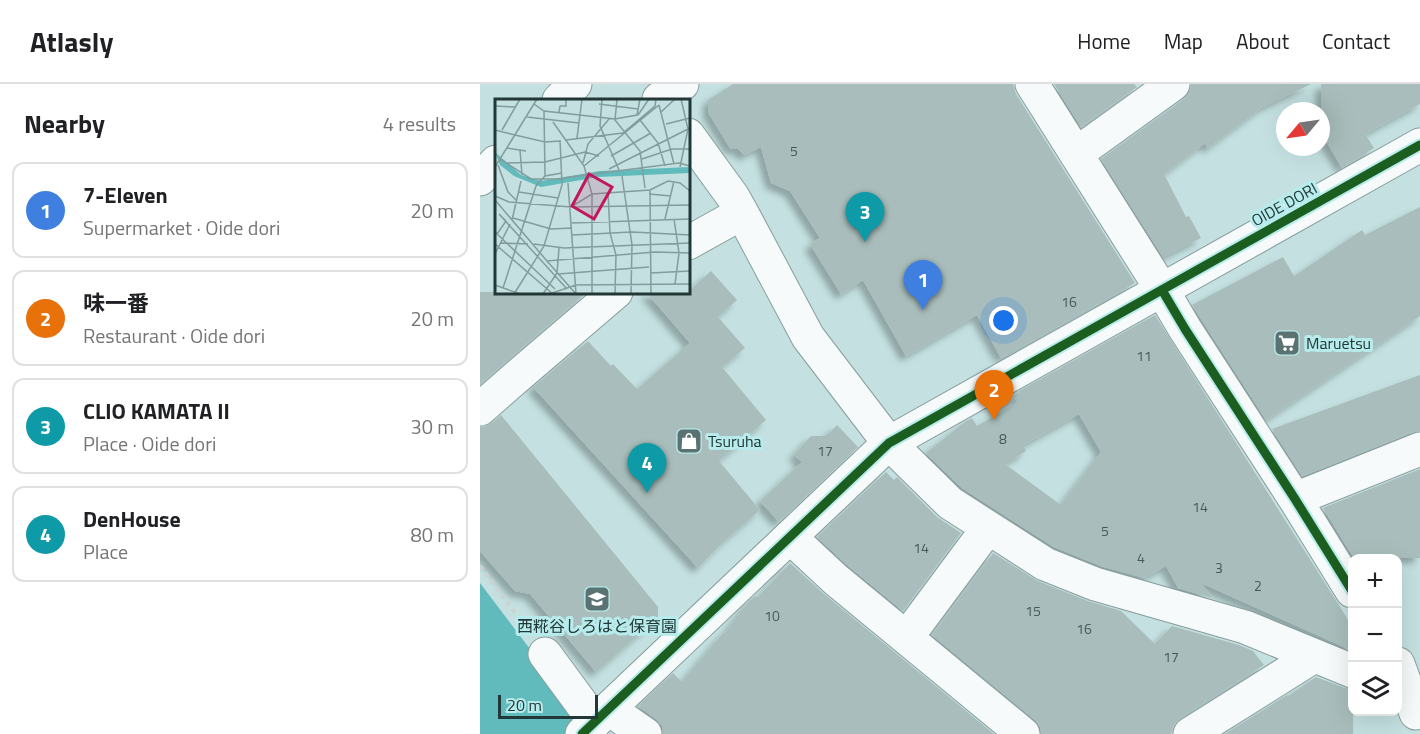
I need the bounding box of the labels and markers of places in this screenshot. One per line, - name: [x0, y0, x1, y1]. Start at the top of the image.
- pin: 3: [846, 192, 884, 242]
- pin: 1: [904, 260, 942, 310]
- supermarket icon: Maruetsu: [1272, 328, 1302, 358]
- place label: Maruetsu: [1306, 331, 1371, 355]
- pin: 2: [974, 370, 1014, 420]
- shop icon: Tsuruha: [674, 426, 704, 456]
- place label: Tsuruha: [708, 429, 762, 453]
- pin: 4: [628, 444, 666, 493]
- school or university icon: 西糀谷しろはと保育園: [582, 584, 612, 614]
- place label: 西糀谷しろはと保育園: [517, 614, 677, 638]

